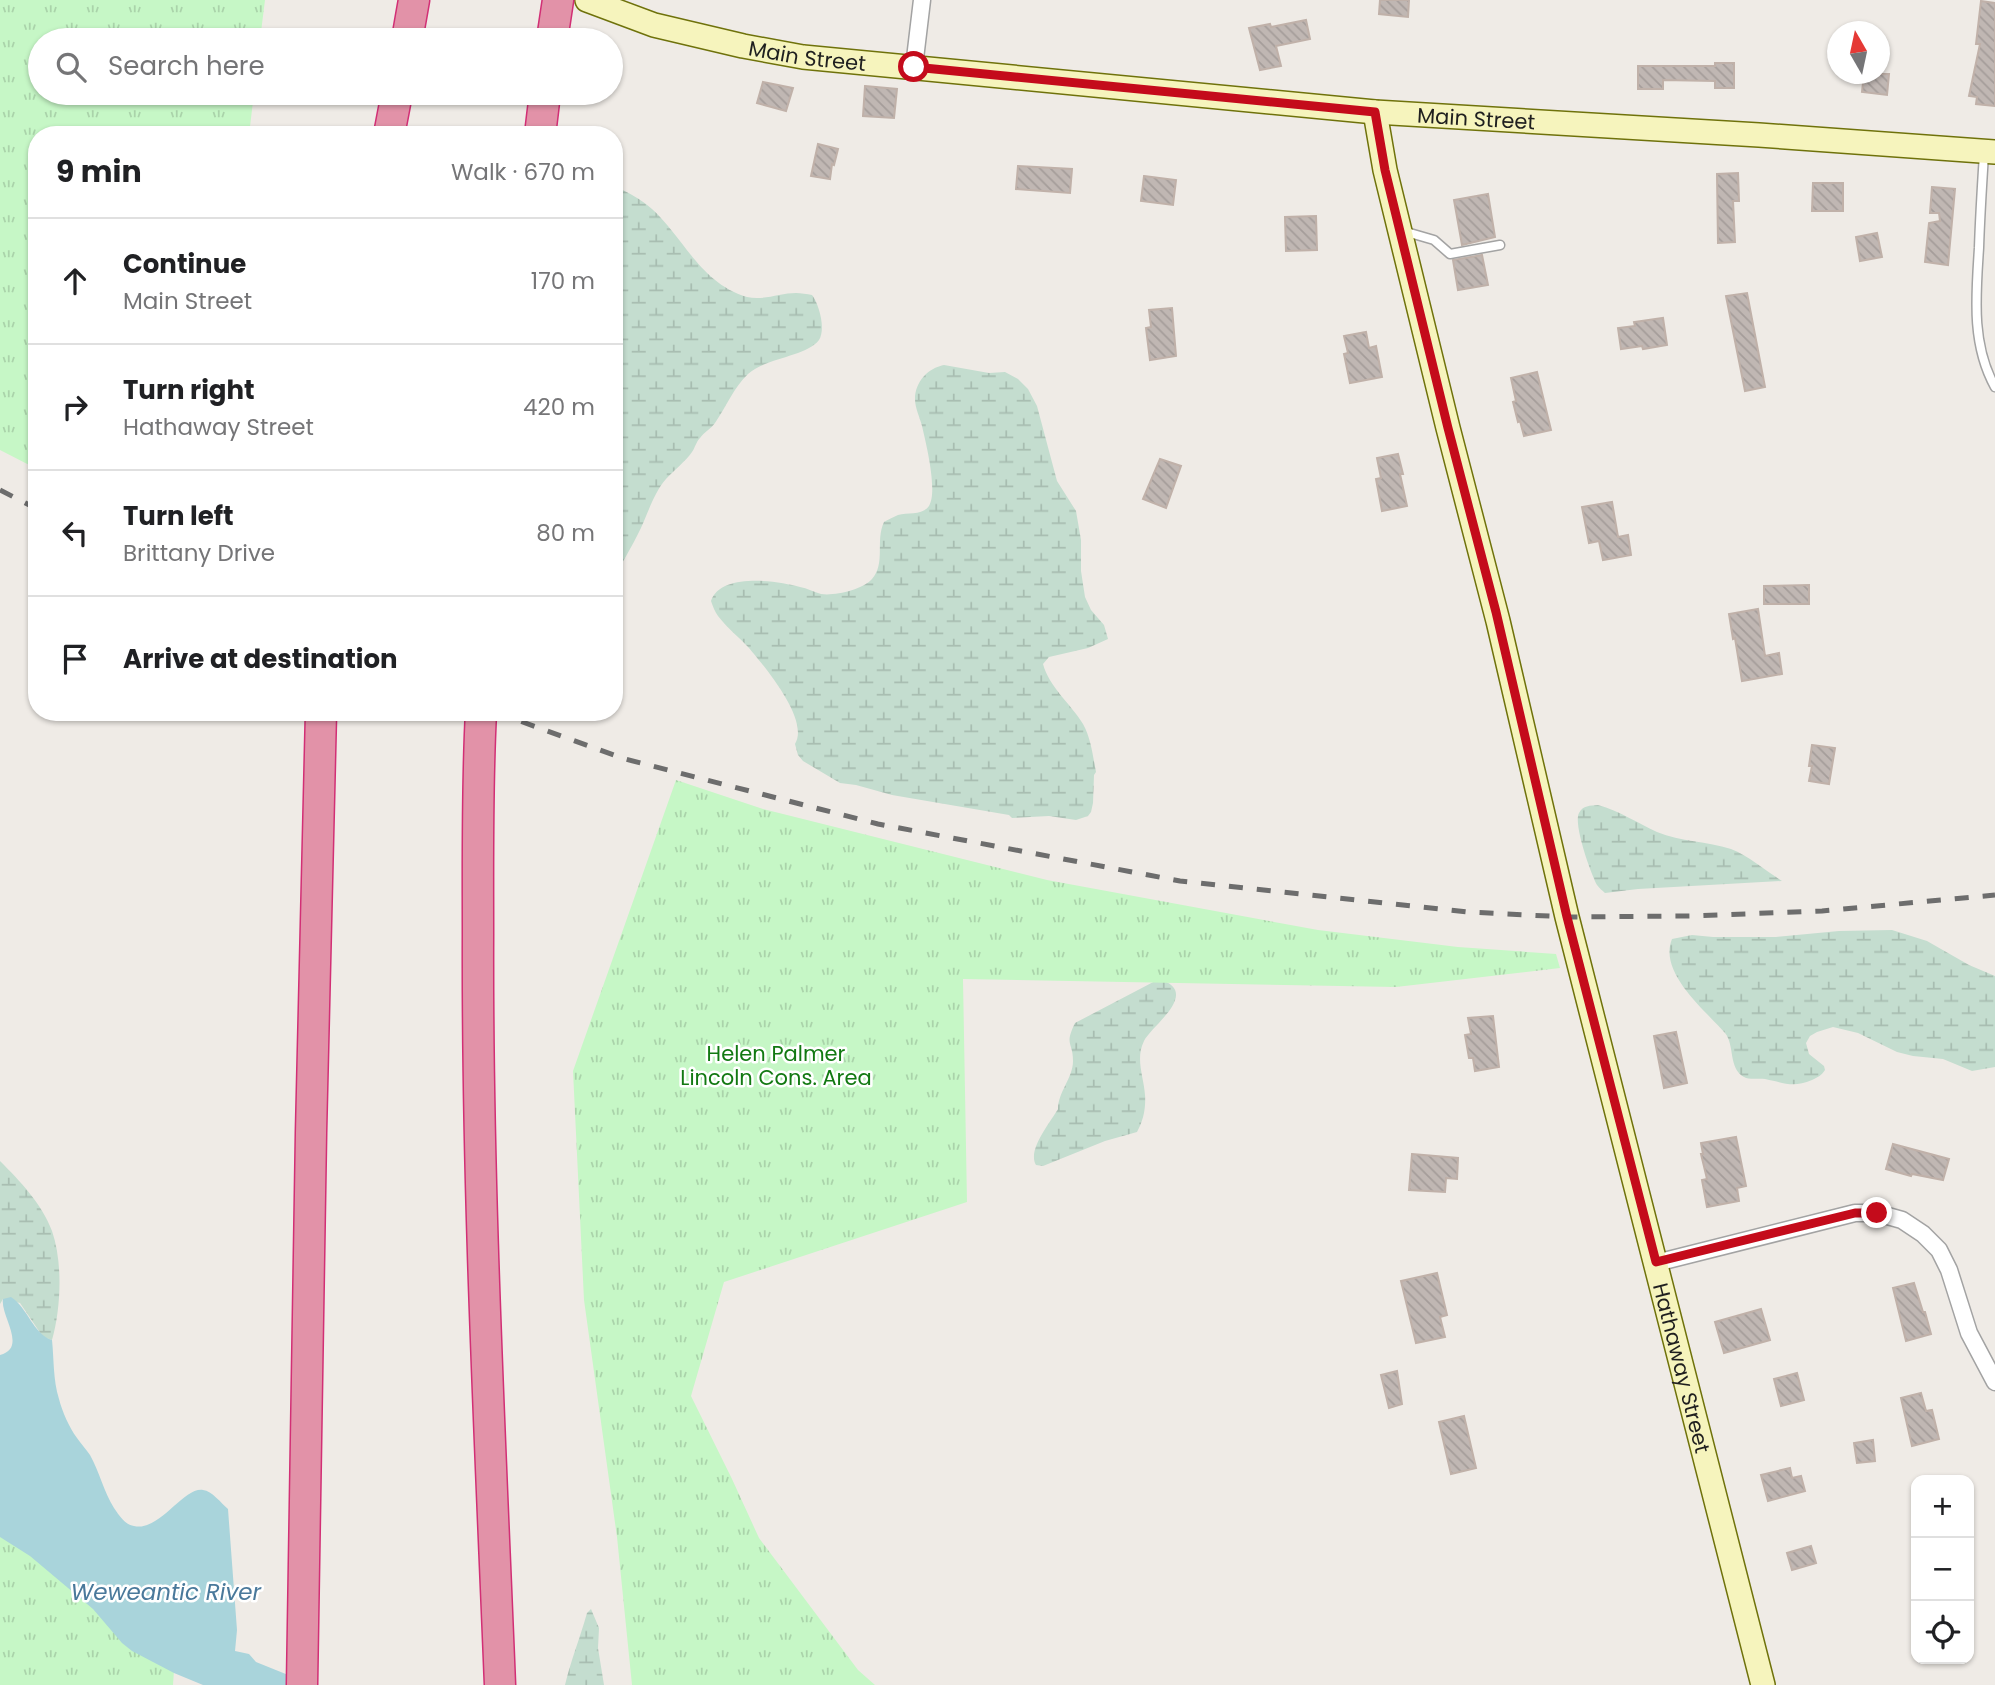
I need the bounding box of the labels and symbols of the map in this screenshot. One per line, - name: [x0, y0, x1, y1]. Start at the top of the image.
- north arrow: [1827, 21, 1890, 84]
- street label: Main Street: [746, 33, 867, 77]
- route start: [898, 51, 929, 82]
- street label: Main Street: [1416, 100, 1536, 136]
- park label: Helen Palmer Lincoln Cons. Area: [680, 1039, 872, 1092]
- route end: [1861, 1197, 1892, 1228]
- street label: Hathaway Street: [1646, 1280, 1718, 1456]
- water label: Weweantic River: [71, 1576, 263, 1608]

